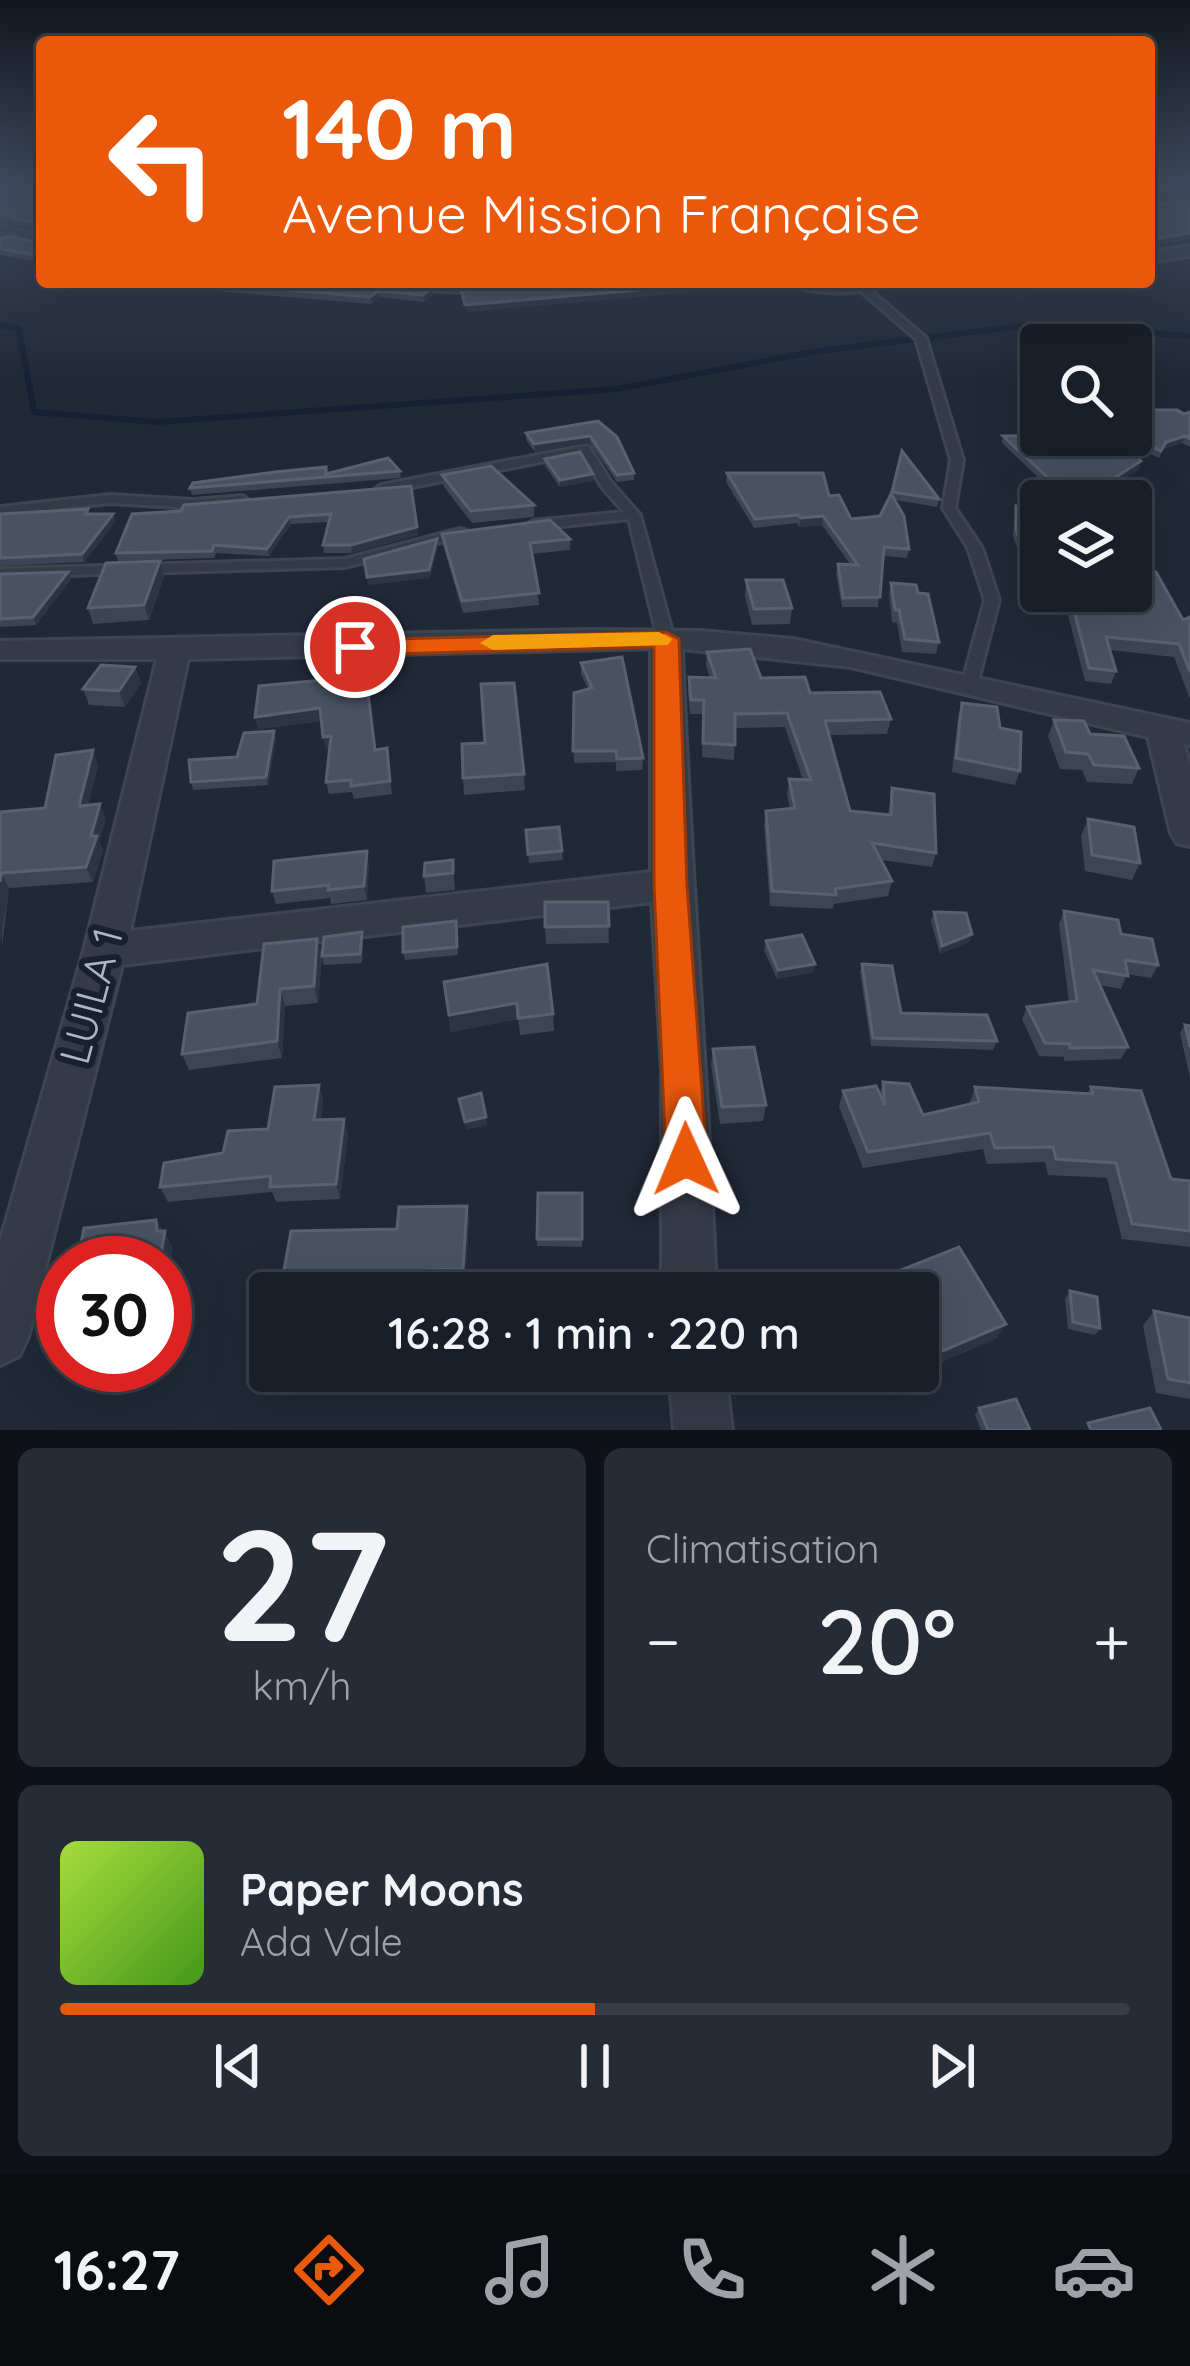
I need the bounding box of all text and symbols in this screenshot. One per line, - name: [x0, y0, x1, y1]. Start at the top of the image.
- text: 140 m: [282, 75, 517, 180]
- icon: left: [84, 84, 240, 240]
- text: Avenue Mission Française: [282, 179, 921, 247]
- map controls: [1020, 324, 1152, 612]
- button: search: [1020, 324, 1152, 456]
- button: layers: [1020, 480, 1152, 612]
- pin: [304, 596, 406, 698]
- icon: arrive: [322, 614, 388, 680]
- street label: LUILA 1: [47, 922, 134, 1070]
- position arrow: [623, 1096, 749, 1222]
- speed limit sign: 30: [36, 1236, 192, 1392]
- text: 16:28 · 1 min · 220 m: [388, 1304, 800, 1360]
- text: 27: [215, 1485, 389, 1680]
- text: Climatisation: [646, 1524, 879, 1573]
- text: 20°: [817, 1584, 956, 1697]
- text: −: [646, 1599, 680, 1682]
- text: +: [1093, 1599, 1130, 1682]
- text: km/h: [253, 1661, 351, 1710]
- text: Paper Moons: [240, 1861, 524, 1917]
- text: Ada Vale: [240, 1917, 403, 1966]
- icon: previous: [205, 2033, 271, 2099]
- icon: pause: [562, 2033, 628, 2099]
- icon: next: [919, 2033, 985, 2099]
- icon: directions: [287, 2228, 371, 2312]
- icon: music: [478, 2228, 562, 2312]
- icon: phone: [670, 2228, 754, 2312]
- icon: climate: [861, 2228, 945, 2312]
- icon: car: [1052, 2228, 1136, 2312]
- text: 16:27: [54, 2236, 180, 2304]

